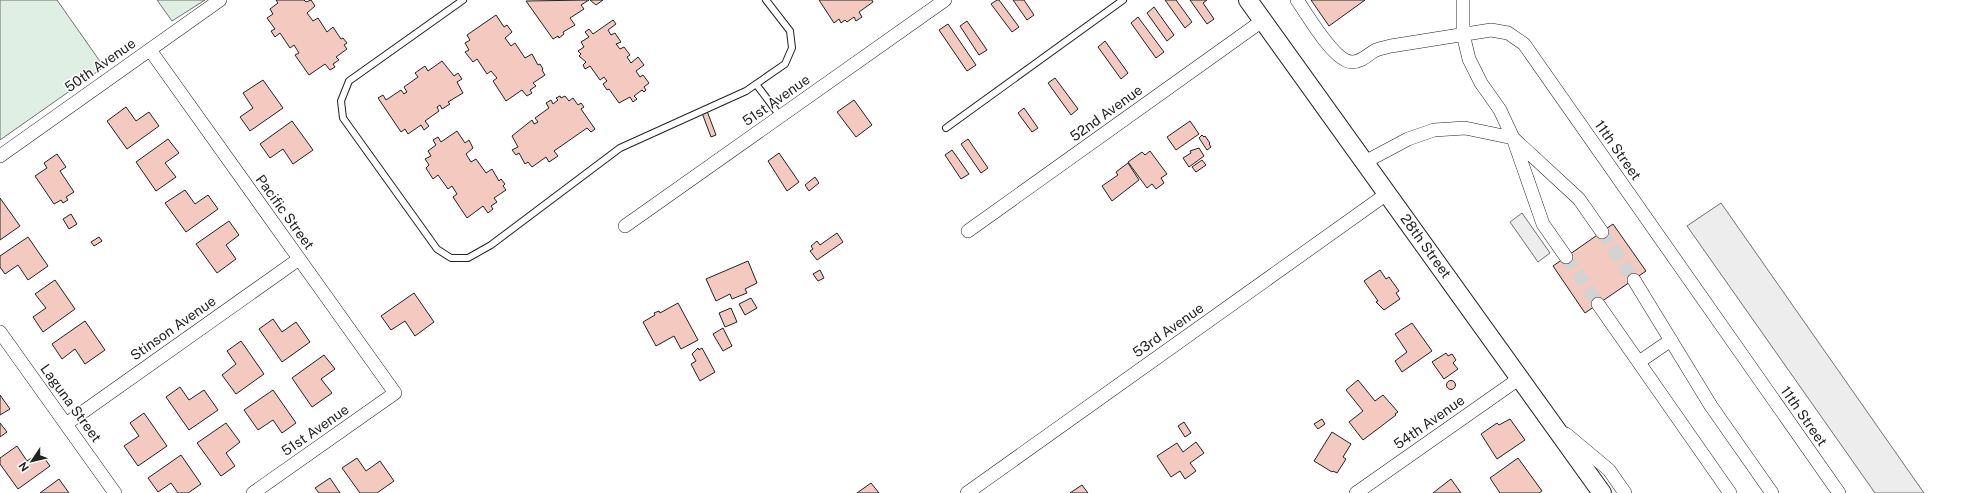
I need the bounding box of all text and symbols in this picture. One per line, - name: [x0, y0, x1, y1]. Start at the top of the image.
- street label: 50th Avenue: [62, 35, 138, 95]
- street label: 51st Avenue: [739, 71, 813, 129]
- street label: 52nd Avenue: [1067, 81, 1145, 145]
- street label: 11th Street: [1592, 117, 1644, 183]
- street label: Pacific Street: [253, 172, 317, 252]
- street label: 28th Street: [1397, 211, 1455, 281]
- street label: Stinson Avenue: [127, 293, 219, 363]
- street label: 53rd Avenue: [1129, 300, 1207, 360]
- street label: Laguna Street: [37, 361, 105, 445]
- street label: 11th Street: [1778, 383, 1830, 449]
- street label: 54th Avenue: [1391, 392, 1468, 452]
- street label: 51st Avenue: [278, 401, 352, 459]
- north arrow: [12, 441, 52, 481]
- text: N: [16, 460, 31, 474]

